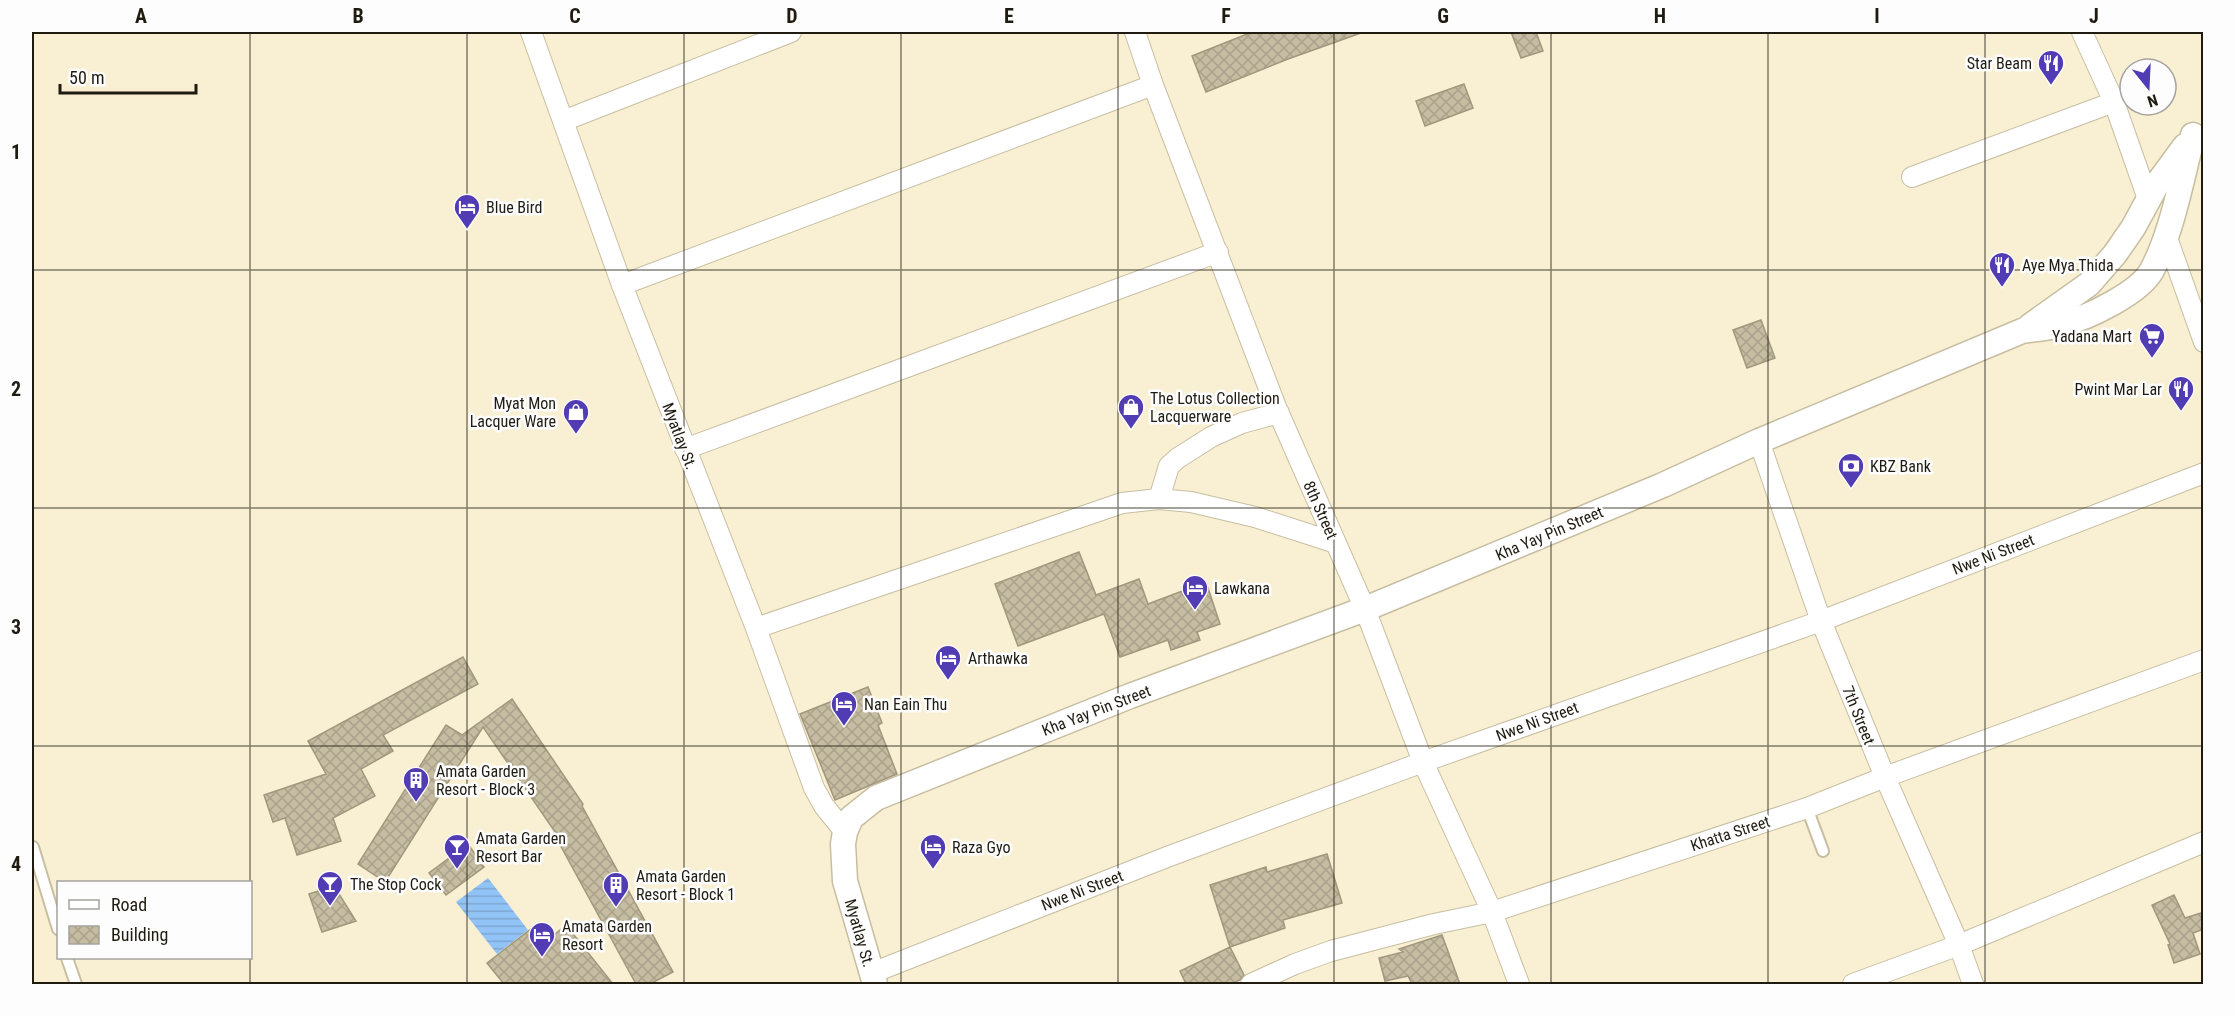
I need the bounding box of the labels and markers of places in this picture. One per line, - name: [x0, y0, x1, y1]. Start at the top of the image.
- restaurant icon: Star Beam: [2036, 48, 2066, 86]
- place label: Star Beam: [1967, 54, 2032, 73]
- hotel icon: Blue Bird: [452, 192, 482, 230]
- place label: Blue Bird: [486, 198, 542, 217]
- restaurant icon: Aye Mya Thida: [1987, 250, 2017, 288]
- place label: Aye Mya Thida: [2022, 256, 2114, 275]
- supermarket icon: Yadana Mart: [2137, 321, 2167, 359]
- place label: Yadana Mart: [2052, 327, 2132, 346]
- restaurant icon: Pwint Mar Lar: [2166, 374, 2196, 412]
- place label: Pwint Mar Lar: [2074, 380, 2162, 399]
- place label: The Lotus Collection Lacquerware: [1150, 389, 1280, 426]
- shop icon: The Lotus Collection Lacquerware: [1116, 392, 1146, 430]
- place label: Myat Mon Lacquer Ware: [470, 394, 556, 431]
- shop icon: Myat Mon Lacquer Ware: [561, 397, 591, 435]
- bank icon: KBZ Bank: [1836, 451, 1866, 489]
- place label: KBZ Bank: [1870, 457, 1932, 476]
- hotel icon: Lawkana: [1180, 573, 1210, 611]
- place label: Lawkana: [1214, 579, 1270, 598]
- hotel icon: Arthawka: [933, 643, 963, 681]
- place label: Arthawka: [968, 649, 1028, 668]
- hotel icon: Nan Eain Thu: [829, 689, 859, 727]
- place label: Nan Eain Thu: [864, 695, 947, 714]
- place label: Amata Garden Resort - Block 3: [436, 762, 535, 799]
- building icon: Amata Garden Resort - Block 3: [401, 765, 431, 803]
- place label: Amata Garden Resort Bar: [476, 829, 566, 866]
- bar icon: Amata Garden Resort Bar: [442, 832, 472, 870]
- hotel icon: Raza Gyo: [918, 832, 948, 870]
- place label: Raza Gyo: [952, 838, 1011, 857]
- place label: Amata Garden Resort - Block 1: [636, 867, 735, 904]
- bar icon: The Stop Cock: [315, 869, 345, 907]
- building icon: Amata Garden Resort - Block 1: [601, 870, 631, 908]
- place label: The Stop Cock: [350, 875, 442, 894]
- place label: Amata Garden Resort: [562, 917, 652, 954]
- hotel icon: Amata Garden Resort: [527, 920, 557, 958]

